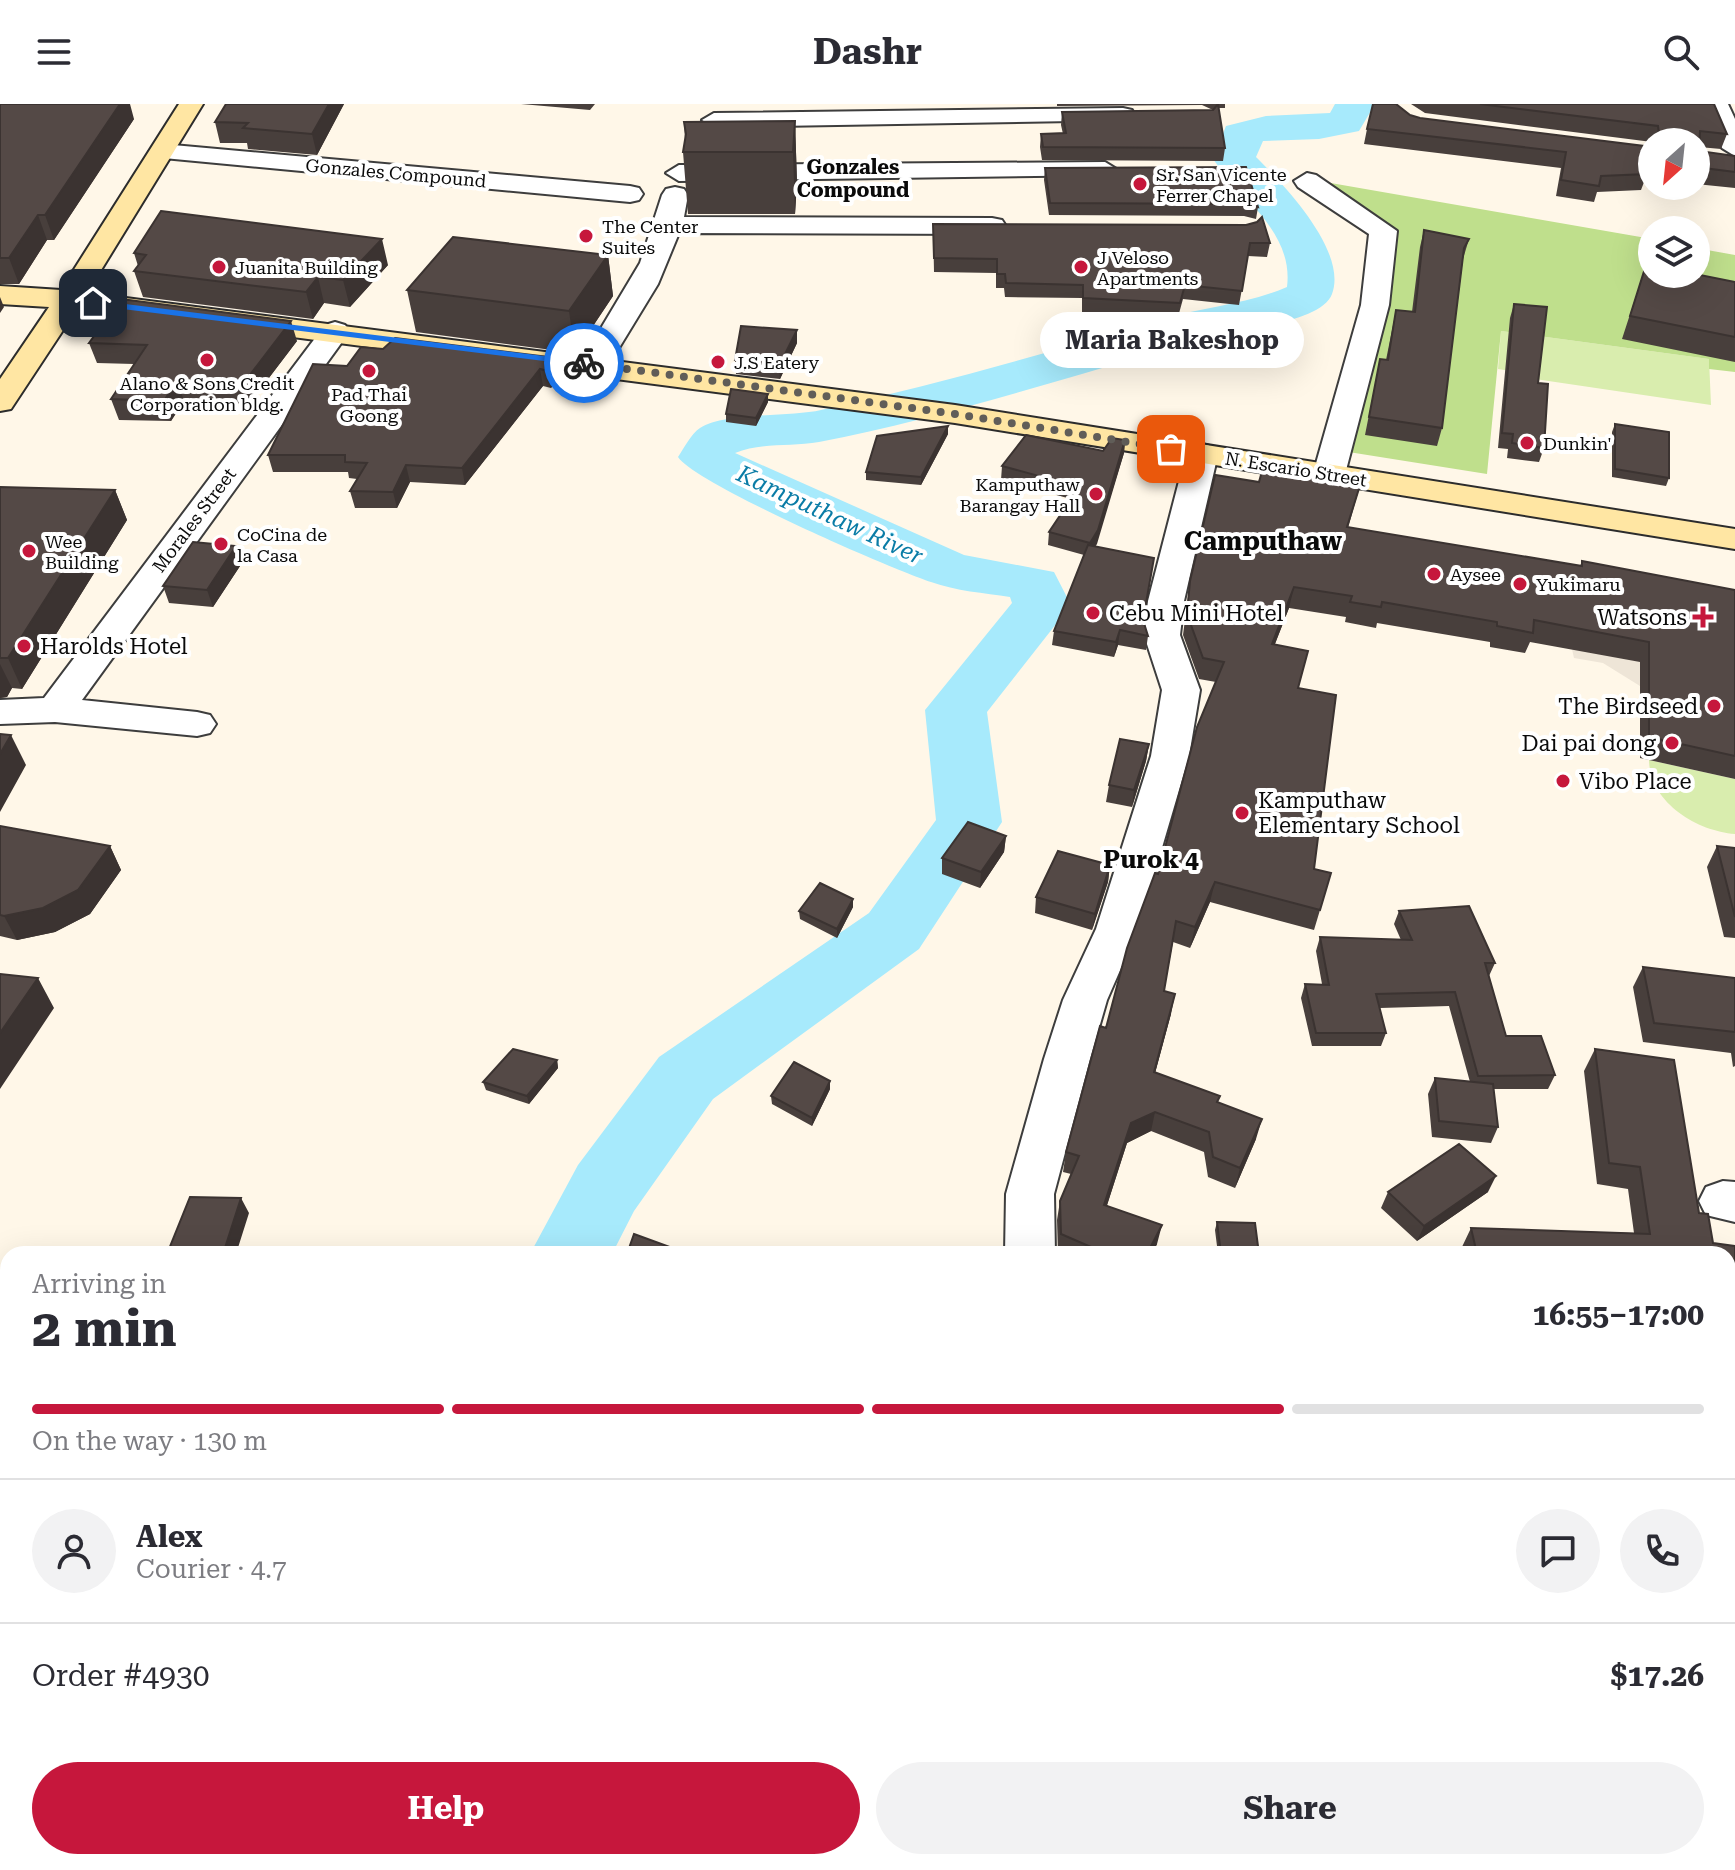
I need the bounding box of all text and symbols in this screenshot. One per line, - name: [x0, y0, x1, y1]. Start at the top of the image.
- icon: menu: [32, 30, 76, 74]
- icon: search: [1659, 30, 1703, 74]
- text: Dashr: [813, 31, 922, 73]
- north arrow: [1638, 128, 1710, 200]
- map controls: [1638, 128, 1710, 288]
- street label: Gonzales Compound: [305, 155, 488, 191]
- district label: Gonzales Compound: [797, 155, 910, 202]
- place label: Sr. San Vicente Ferrer Chapel: [1156, 164, 1287, 206]
- marker: Sr. San Vicente Ferrer Chapel: [1131, 175, 1149, 193]
- place label: The Center Suites: [602, 216, 698, 258]
- button: layers: [1638, 216, 1710, 288]
- marker: The Center Suites: [577, 227, 595, 245]
- place label: J Veloso Apartments: [1097, 247, 1198, 289]
- place label: Juanita Building: [235, 257, 378, 278]
- marker: Juanita Building: [210, 258, 228, 276]
- marker: J Veloso Apartments: [1072, 258, 1090, 276]
- pin: [59, 269, 127, 337]
- icon: home: [71, 281, 115, 325]
- callout: Maria Bakeshop: [1039, 313, 1303, 369]
- courier: [544, 323, 624, 403]
- text: Maria Bakeshop: [1065, 325, 1279, 355]
- icon: bike: [562, 341, 606, 385]
- marker: Alano & Sons Credit Corporation bldg.: [198, 351, 216, 369]
- place label: J.S Eatery: [734, 352, 820, 373]
- marker: J.S Eatery: [709, 353, 727, 371]
- marker: Pad Thai Goong: [360, 362, 378, 380]
- place label: Alano & Sons Credit Corporation bldg.: [120, 373, 295, 415]
- place label: Pad Thai Goong: [331, 384, 407, 426]
- pin: [1137, 415, 1205, 483]
- icon: bag: [1149, 427, 1193, 471]
- place label: Dunkin': [1543, 433, 1612, 454]
- marker: Dunkin': [1518, 434, 1536, 452]
- street label: N. Escario Street: [1224, 447, 1369, 491]
- water label: Kamputhaw River: [731, 459, 928, 570]
- street label: Morales Street: [148, 463, 240, 576]
- place label: Kamputhaw Barangay Hall: [960, 474, 1080, 516]
- marker: Kamputhaw Barangay Hall: [1087, 485, 1105, 503]
- place label: CoCina de la Casa: [237, 524, 327, 566]
- district label: Camputhaw: [1184, 526, 1343, 556]
- place label: Wee Building: [45, 531, 119, 573]
- marker: CoCina de la Casa: [212, 535, 230, 553]
- marker: Wee Building: [20, 542, 38, 560]
- place label: Aysee: [1450, 564, 1501, 585]
- marker: Aysee: [1425, 565, 1443, 583]
- place label: Yukimaru: [1536, 574, 1621, 595]
- marker: Yukimaru: [1511, 575, 1529, 593]
- place label: Cebu Mini Hotel: [1109, 601, 1283, 626]
- marker: Cebu Mini Hotel: [1084, 604, 1102, 622]
- place label: Watsons: [1597, 605, 1687, 630]
- marker: Watsons: [1694, 608, 1712, 626]
- place label: Harolds Hotel: [40, 634, 188, 659]
- marker: Harolds Hotel: [15, 637, 33, 655]
- place label: The Birdseed: [1558, 694, 1698, 719]
- marker: The Birdseed: [1705, 697, 1723, 715]
- place label: Dai pai dong: [1522, 731, 1656, 756]
- marker: Dai pai dong: [1663, 734, 1681, 752]
- place label: Vibo Place: [1579, 769, 1692, 794]
- marker: Vibo Place: [1554, 772, 1572, 790]
- place label: Kamputhaw Elementary School: [1258, 788, 1460, 838]
- marker: Kamputhaw Elementary School: [1233, 804, 1251, 822]
- district label: Purok 4: [1103, 846, 1199, 874]
- text: Arriving in: [32, 1269, 166, 1299]
- text: 16:55–17:00: [1532, 1297, 1704, 1332]
- text: 2 min: [32, 1298, 177, 1359]
- text: On the way · 130 m: [32, 1426, 267, 1456]
- button: person: [32, 1509, 116, 1593]
- button: chat: [1516, 1509, 1600, 1593]
- button: phone: [1620, 1509, 1704, 1593]
- text: Alex: [136, 1519, 203, 1554]
- text: Courier · 4.7: [136, 1554, 286, 1584]
- text: Order #4930: [32, 1658, 210, 1693]
- text: $17.26: [1611, 1658, 1704, 1693]
- button: Help: [32, 1762, 860, 1854]
- button: Share: [876, 1762, 1704, 1854]

